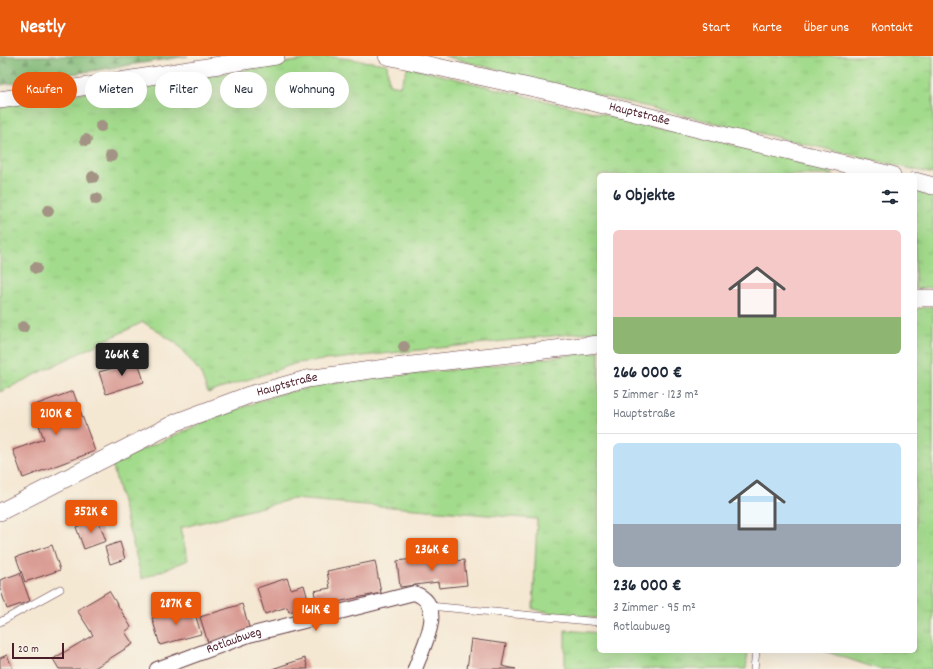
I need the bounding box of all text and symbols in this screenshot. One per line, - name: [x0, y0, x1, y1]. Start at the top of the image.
- text: Nestly: [20, 15, 65, 42]
- text: Start: [702, 18, 730, 38]
- text: Karte: [752, 18, 782, 38]
- text: Über uns: [804, 18, 849, 38]
- text: Kontakt: [871, 18, 913, 38]
- chip: Kaufen: [12, 72, 77, 108]
- chip: Mieten: [85, 72, 147, 108]
- chip: Filter: [155, 72, 212, 108]
- chip: Neu: [220, 72, 267, 108]
- chip: Wohnung: [275, 72, 349, 108]
- street label: Hauptstraße: [607, 97, 672, 131]
- text: 6 Objekte: [613, 185, 675, 209]
- icon: filters: [879, 186, 901, 208]
- icon: home: [721, 256, 793, 328]
- pin: 266K €: [89, 343, 155, 377]
- text: 266K €: [105, 346, 139, 365]
- text: 266 000 €: [613, 362, 682, 386]
- street label: Hauptstraße: [255, 368, 319, 402]
- text: 5 Zimmer · 123 m²: [613, 386, 698, 405]
- pin: 210K €: [23, 402, 89, 436]
- text: 210K €: [40, 405, 72, 424]
- text: Hauptstraße: [613, 405, 675, 424]
- icon: home: [721, 469, 793, 541]
- pin: 352K €: [58, 500, 124, 534]
- text: 352K €: [74, 503, 108, 522]
- pin: 236K €: [399, 538, 465, 572]
- text: 236K €: [415, 541, 449, 560]
- text: 236 000 €: [613, 575, 681, 599]
- pin: 287K €: [143, 592, 209, 626]
- text: 287K €: [160, 595, 192, 614]
- pin: 161K €: [283, 598, 349, 632]
- text: 3 Zimmer · 95 m²: [613, 599, 696, 618]
- text: 161K €: [302, 601, 330, 620]
- text: Rotlaubweg: [613, 618, 670, 637]
- street label: Rotlaubweg: [204, 623, 264, 659]
- scale bar: [12, 641, 64, 660]
- text: 20 m: [18, 642, 39, 658]

